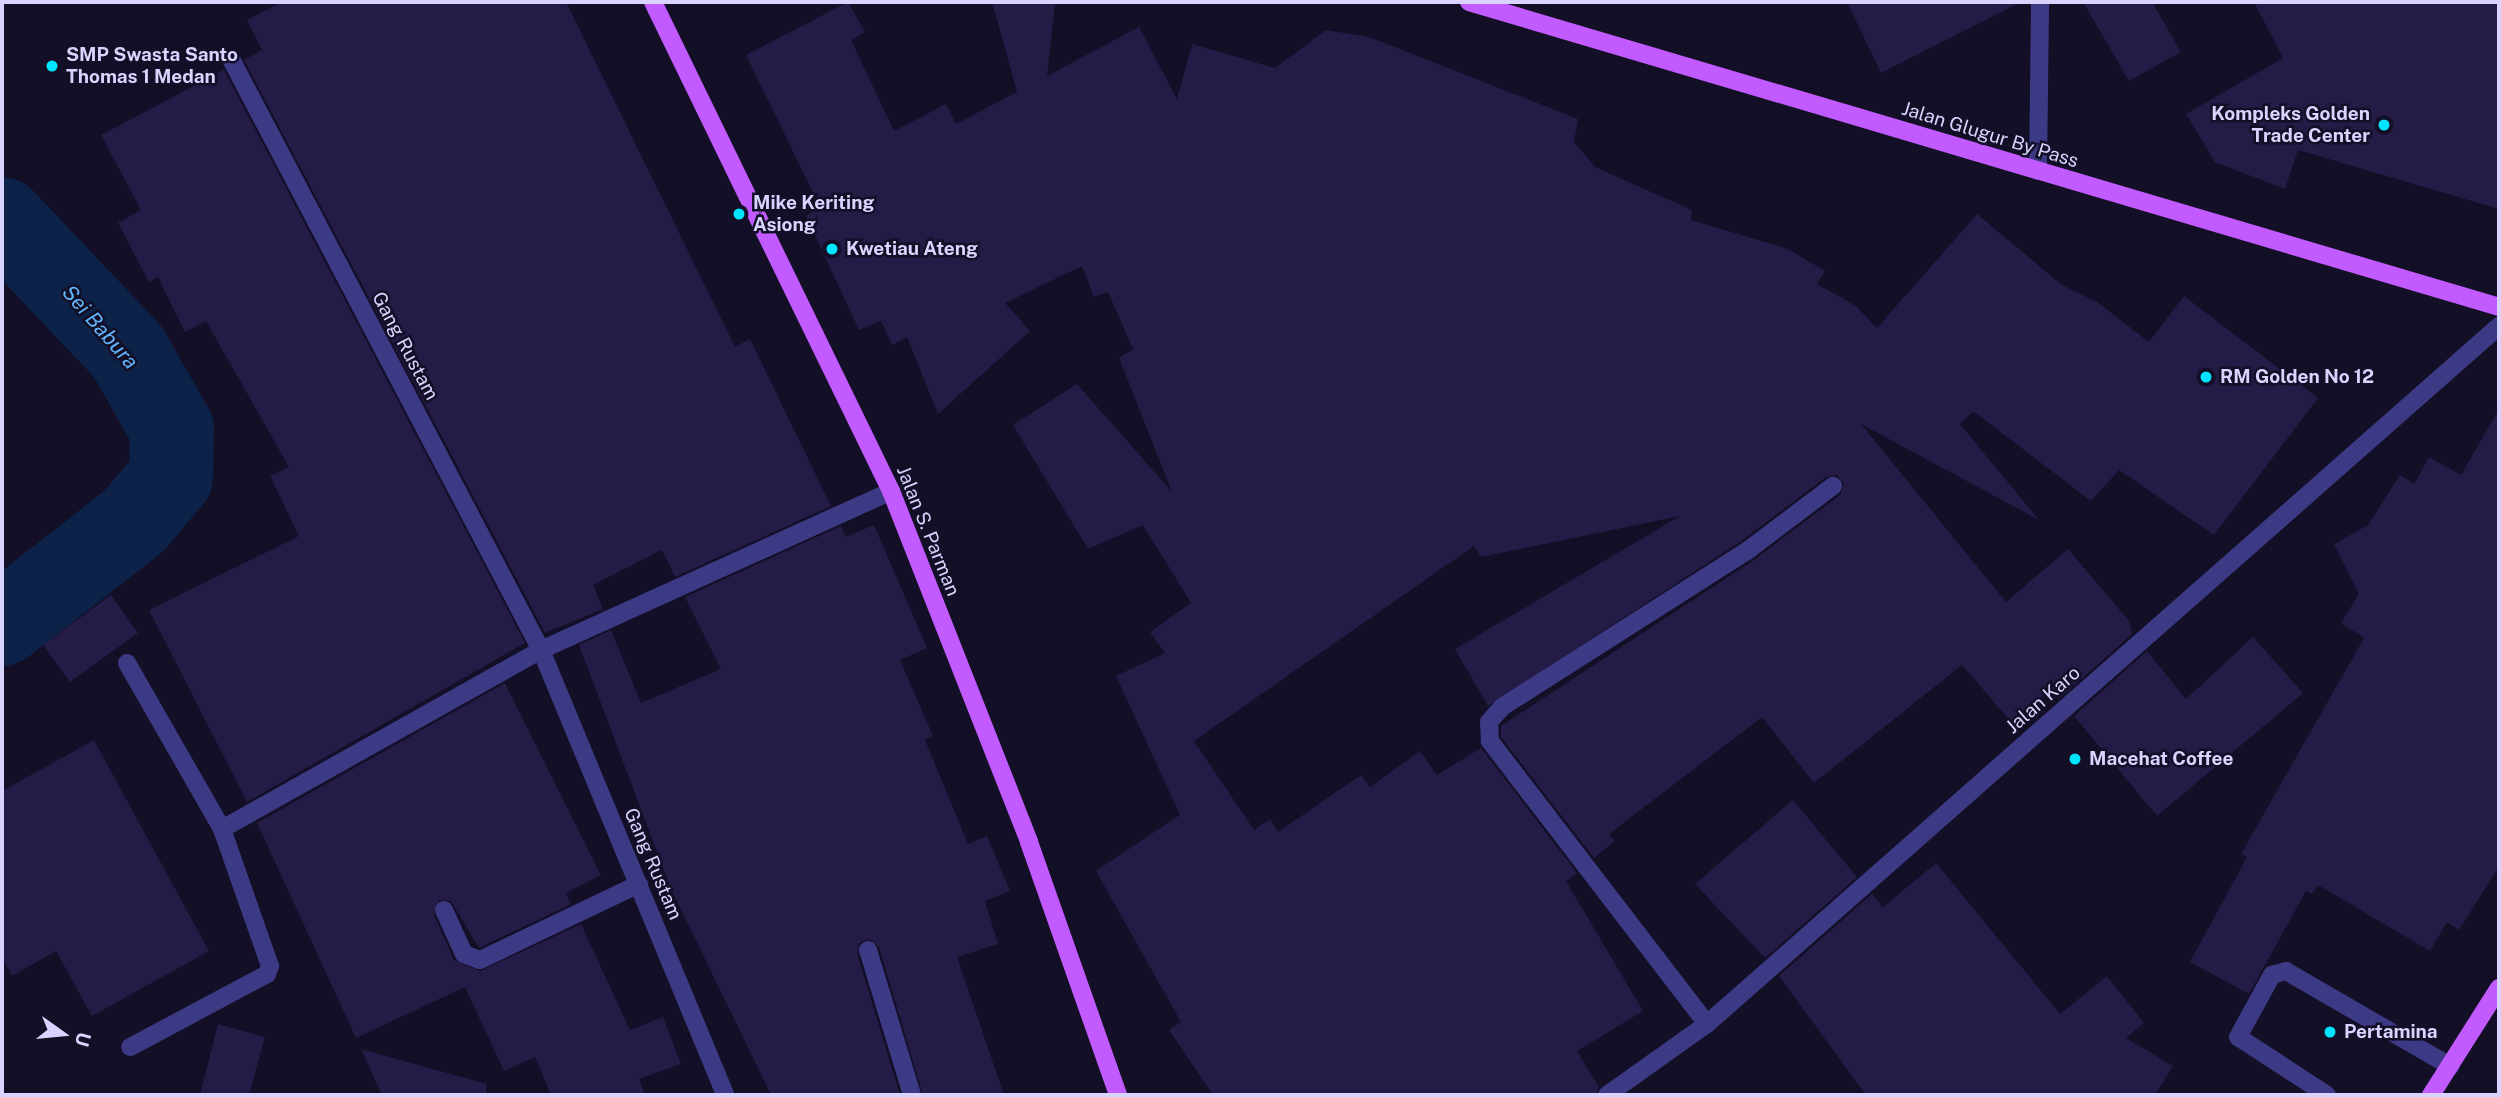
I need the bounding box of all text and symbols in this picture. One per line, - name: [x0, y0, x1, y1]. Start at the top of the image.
- place label: SMP Swasta Santo Thomas 1 Medan: [66, 44, 238, 88]
- marker: SMP Swasta Santo Thomas 1 Medan: [44, 58, 60, 74]
- street label: Jalan Glugur By Pass: [1899, 97, 2081, 173]
- place label: Kompleks Golden Trade Center: [2211, 103, 2370, 147]
- marker: Kompleks Golden Trade Center: [2376, 117, 2392, 133]
- place label: Mike Keriting Asiong: [753, 192, 874, 236]
- marker: Mike Keriting Asiong: [731, 206, 747, 222]
- place label: Kwetiau Ateng: [846, 238, 978, 260]
- marker: Kwetiau Ateng: [824, 241, 840, 257]
- water label: Sei Babura: [57, 280, 143, 374]
- street label: Gang Rustam: [367, 288, 443, 404]
- place label: RM Golden No 12: [2220, 366, 2374, 388]
- marker: RM Golden No 12: [2198, 369, 2214, 385]
- street label: Jalan S. Parman: [891, 462, 965, 600]
- street label: Jalan Karo: [2001, 662, 2085, 738]
- place label: Macehat Coffee: [2089, 748, 2233, 770]
- marker: Macehat Coffee: [2067, 751, 2083, 767]
- street label: Gang Rustam: [619, 805, 687, 923]
- north arrow: [28, 999, 98, 1069]
- place label: Pertamina: [2344, 1021, 2438, 1043]
- marker: Pertamina: [2322, 1024, 2338, 1040]
- text: U: [71, 1030, 96, 1049]

